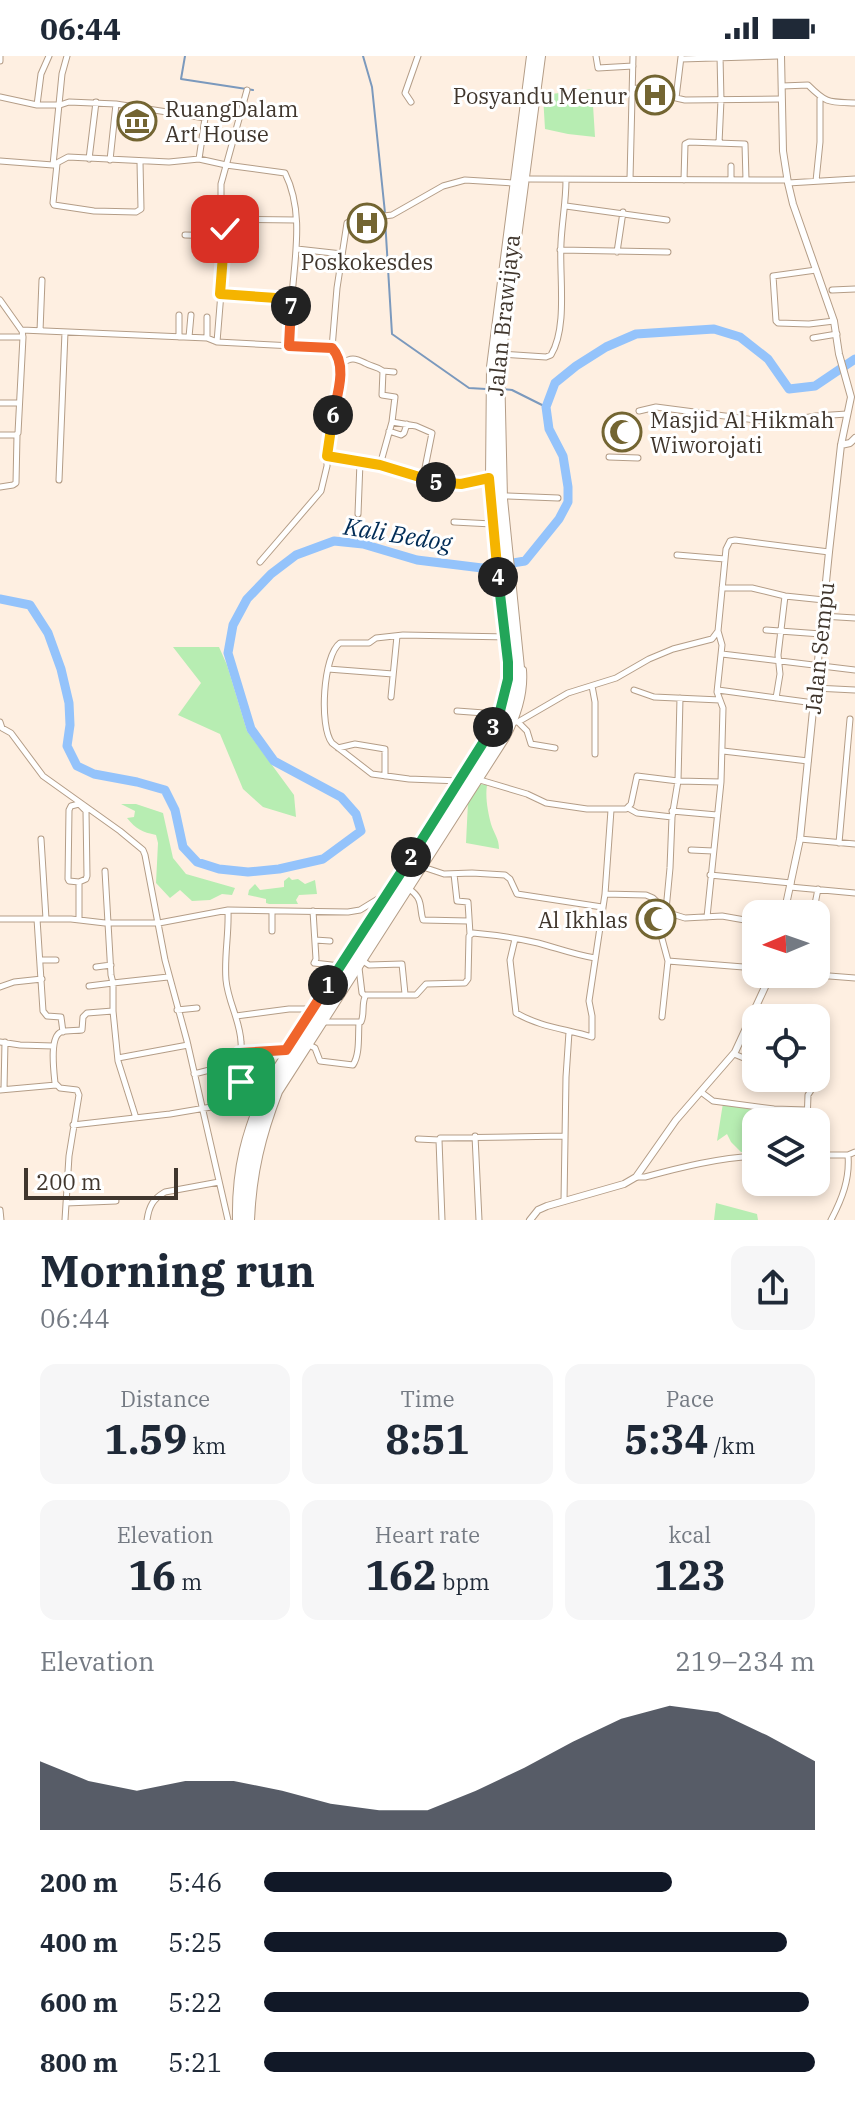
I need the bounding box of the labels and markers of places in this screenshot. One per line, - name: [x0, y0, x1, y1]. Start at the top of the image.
- hospital icon: Posyandu Menur: [634, 74, 676, 116]
- place label: Posyandu Menur: [453, 81, 627, 110]
- place label: RuangDalam Art House: [165, 94, 298, 148]
- museum icon: RuangDalam Art House: [116, 100, 158, 142]
- pin: [191, 195, 259, 263]
- hospital icon: Poskokesdes: [346, 202, 388, 244]
- place label: Poskokesdes: [301, 247, 433, 276]
- pin: 7: [271, 286, 311, 326]
- pin: 6: [313, 395, 353, 435]
- place label: Masjid Al Hikmah Wiworojati: [650, 405, 834, 459]
- mosque icon: Masjid Al Hikmah Wiworojati: [601, 411, 643, 453]
- pin: 5: [416, 462, 456, 502]
- pin: 4: [478, 557, 518, 597]
- pin: 3: [473, 707, 513, 747]
- pin: 2: [391, 837, 431, 877]
- mosque icon: Al Ikhlas: [635, 898, 677, 940]
- place label: Al Ikhlas: [538, 905, 628, 934]
- pin: 1: [308, 965, 348, 1005]
- pin: [207, 1048, 275, 1116]

